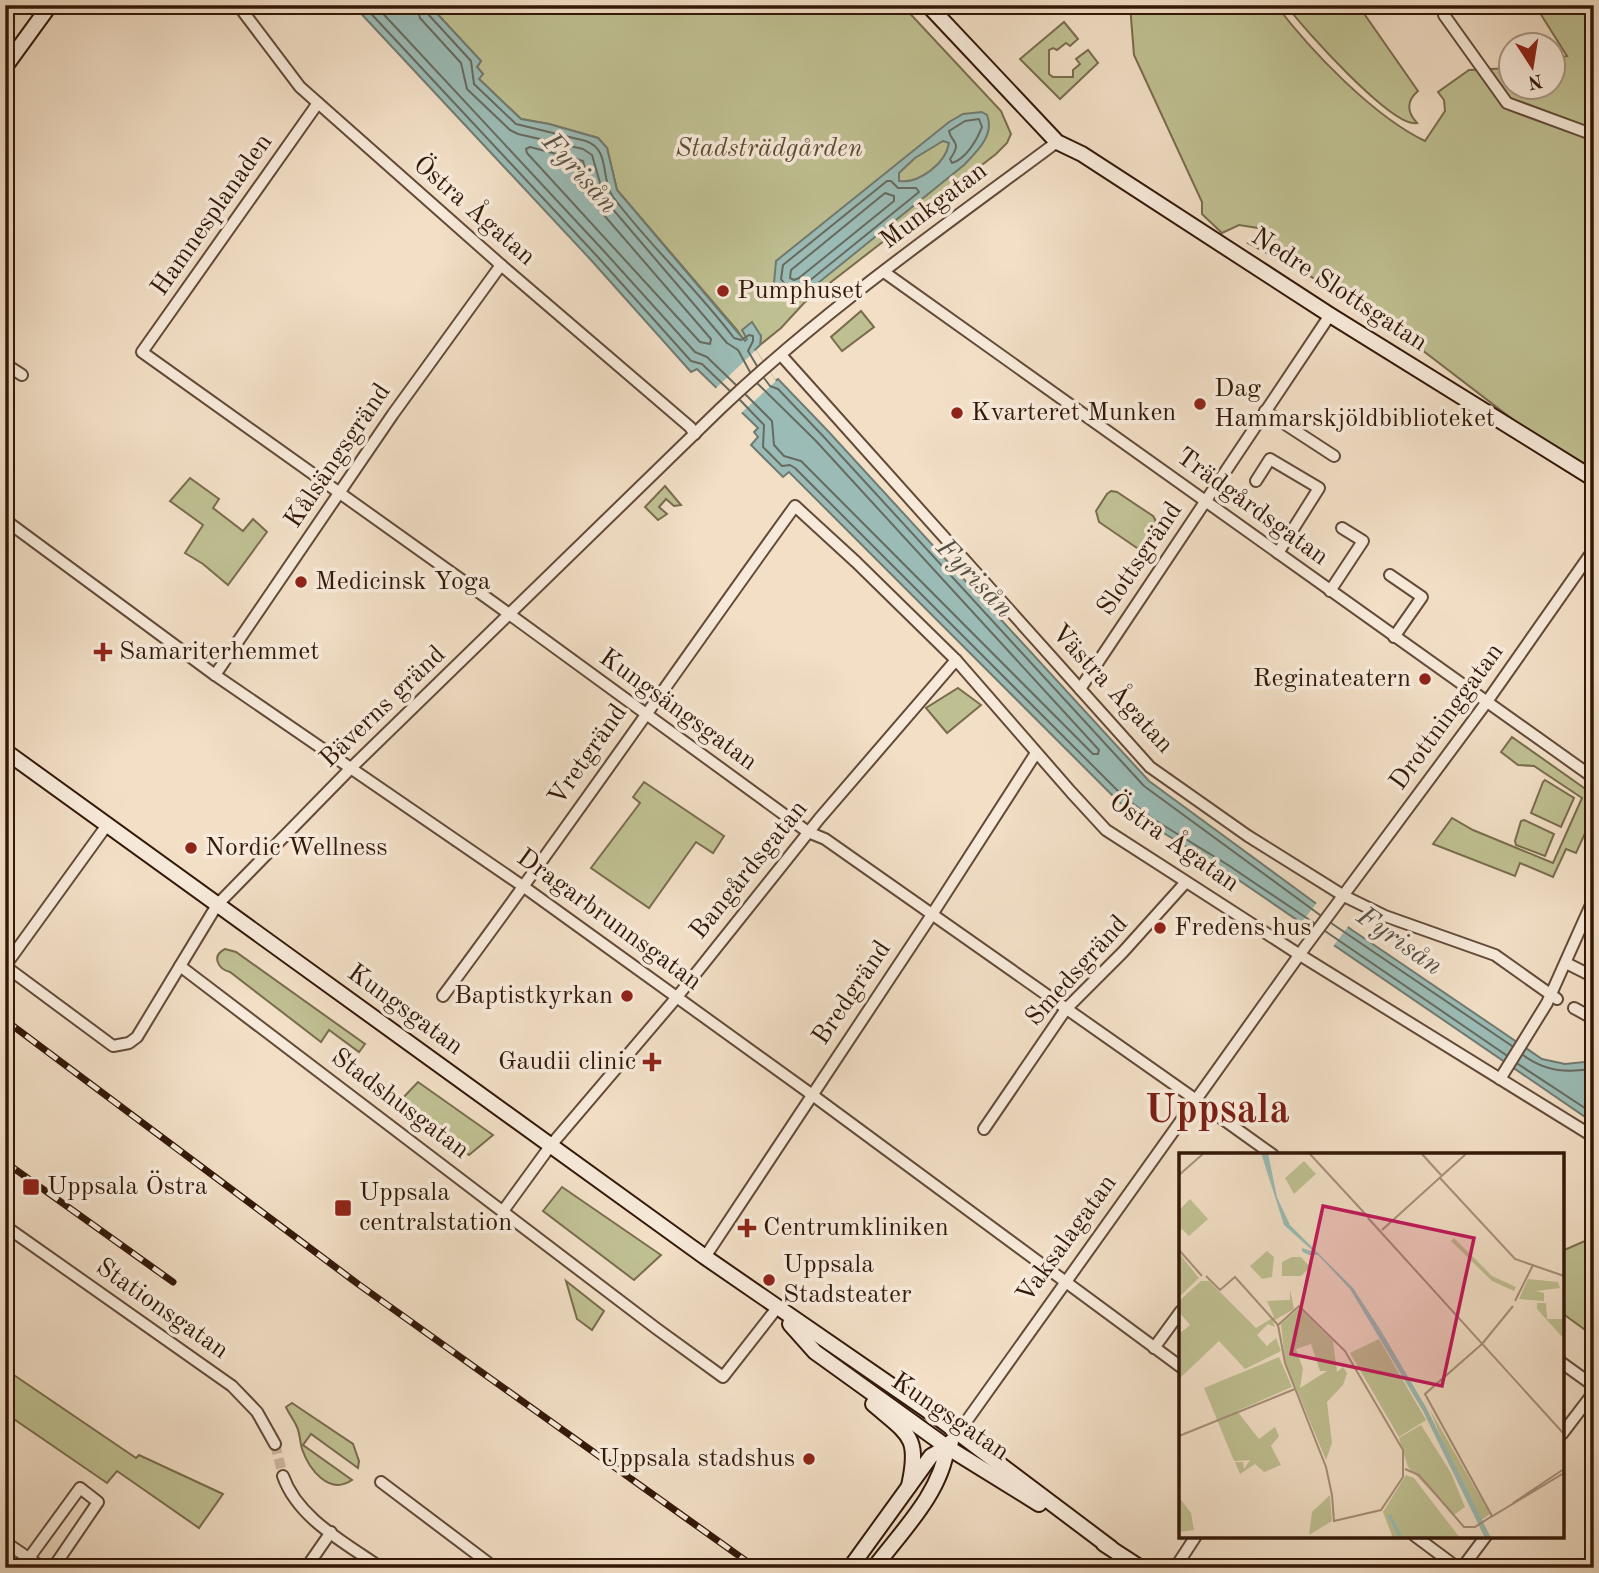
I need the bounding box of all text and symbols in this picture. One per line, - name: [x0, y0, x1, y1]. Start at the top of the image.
- north arrow: [1498, 32, 1568, 102]
- text: N: [1525, 69, 1544, 91]
- water label: Fyrisån: [535, 128, 622, 220]
- street label: Hamnesplanaden: [147, 129, 277, 301]
- park label: Stadsträdgården: [675, 136, 863, 162]
- street label: Östra Ågatan: [408, 148, 543, 271]
- street label: Munkgatan: [876, 158, 992, 254]
- street label: Nedre Slottsgatan: [1246, 224, 1432, 356]
- place label: Pumphuset: [737, 278, 863, 304]
- marker: Pumphuset: [715, 283, 731, 299]
- place label: Dag Hammarskjöldbiblioteket: [1214, 376, 1495, 432]
- street label: Kålsängsgränd: [280, 379, 396, 533]
- marker: Dag Hammarskjöldbiblioteket: [1192, 396, 1208, 412]
- place label: Kvarteret Munken: [971, 400, 1176, 426]
- marker: Kvarteret Munken: [949, 405, 965, 421]
- street label: Trädgårdsgatan: [1171, 443, 1333, 571]
- street label: Slottsgränd: [1093, 498, 1187, 620]
- water label: Fyrisån: [929, 533, 1018, 624]
- place label: Medicinsk Yoga: [315, 569, 491, 595]
- marker: Medicinsk Yoga: [293, 574, 309, 590]
- street label: Västra Ågatan: [1046, 617, 1181, 758]
- place label: Samariterhemmet: [119, 639, 319, 665]
- street label: Drottninggatan: [1385, 639, 1509, 795]
- street label: Bäverns gränd: [315, 641, 451, 773]
- marker: Samariterhemmet: [93, 642, 113, 662]
- street label: Kungsängsgatan: [594, 644, 762, 776]
- place label: Reginateatern: [1253, 666, 1411, 692]
- marker: Reginateatern: [1417, 671, 1433, 687]
- street label: Vretgränd: [544, 700, 632, 810]
- street label: Östra Ågatan: [1104, 785, 1246, 897]
- street label: Bangårdsgatan: [685, 796, 813, 944]
- place label: Nordic Wellness: [205, 835, 388, 861]
- marker: Nordic Wellness: [183, 840, 199, 856]
- street label: Dragarbrunnsgatan: [512, 844, 706, 996]
- water label: Fyrisån: [1350, 902, 1447, 981]
- street label: Smedsgränd: [1021, 911, 1133, 1031]
- place label: Fredens hus: [1174, 915, 1312, 941]
- marker: Fredens hus: [1152, 920, 1168, 936]
- street label: Bredgränd: [808, 936, 896, 1050]
- street label: Kungsgatan: [342, 960, 468, 1060]
- place label: Baptistkyrkan: [454, 983, 613, 1009]
- marker: Baptistkyrkan: [619, 988, 635, 1004]
- street label: Stadshusgatan: [326, 1044, 474, 1164]
- place label: Gaudii clinic: [498, 1049, 636, 1075]
- marker: Gaudii clinic: [642, 1052, 662, 1072]
- district label: Uppsala: [1144, 1092, 1290, 1132]
- inset map: [1179, 1153, 1564, 1538]
- place label: Uppsala Östra: [47, 1170, 208, 1200]
- street label: Vaksalagatan: [1012, 1170, 1122, 1308]
- marker: Uppsala Östra: [21, 1177, 41, 1197]
- place label: Uppsala centralstation: [359, 1180, 512, 1236]
- marker: Uppsala centralstation: [333, 1198, 353, 1218]
- place label: Centrumkliniken: [763, 1215, 949, 1241]
- marker: Centrumkliniken: [737, 1218, 757, 1238]
- place label: Uppsala Stadsteater: [783, 1252, 912, 1308]
- street label: Stationsgatan: [91, 1254, 233, 1364]
- marker: Uppsala Stadsteater: [761, 1272, 777, 1288]
- street label: Kungsgatan: [886, 1368, 1014, 1466]
- place label: Uppsala stadshus: [599, 1446, 795, 1472]
- marker: Uppsala stadshus: [801, 1451, 817, 1467]

